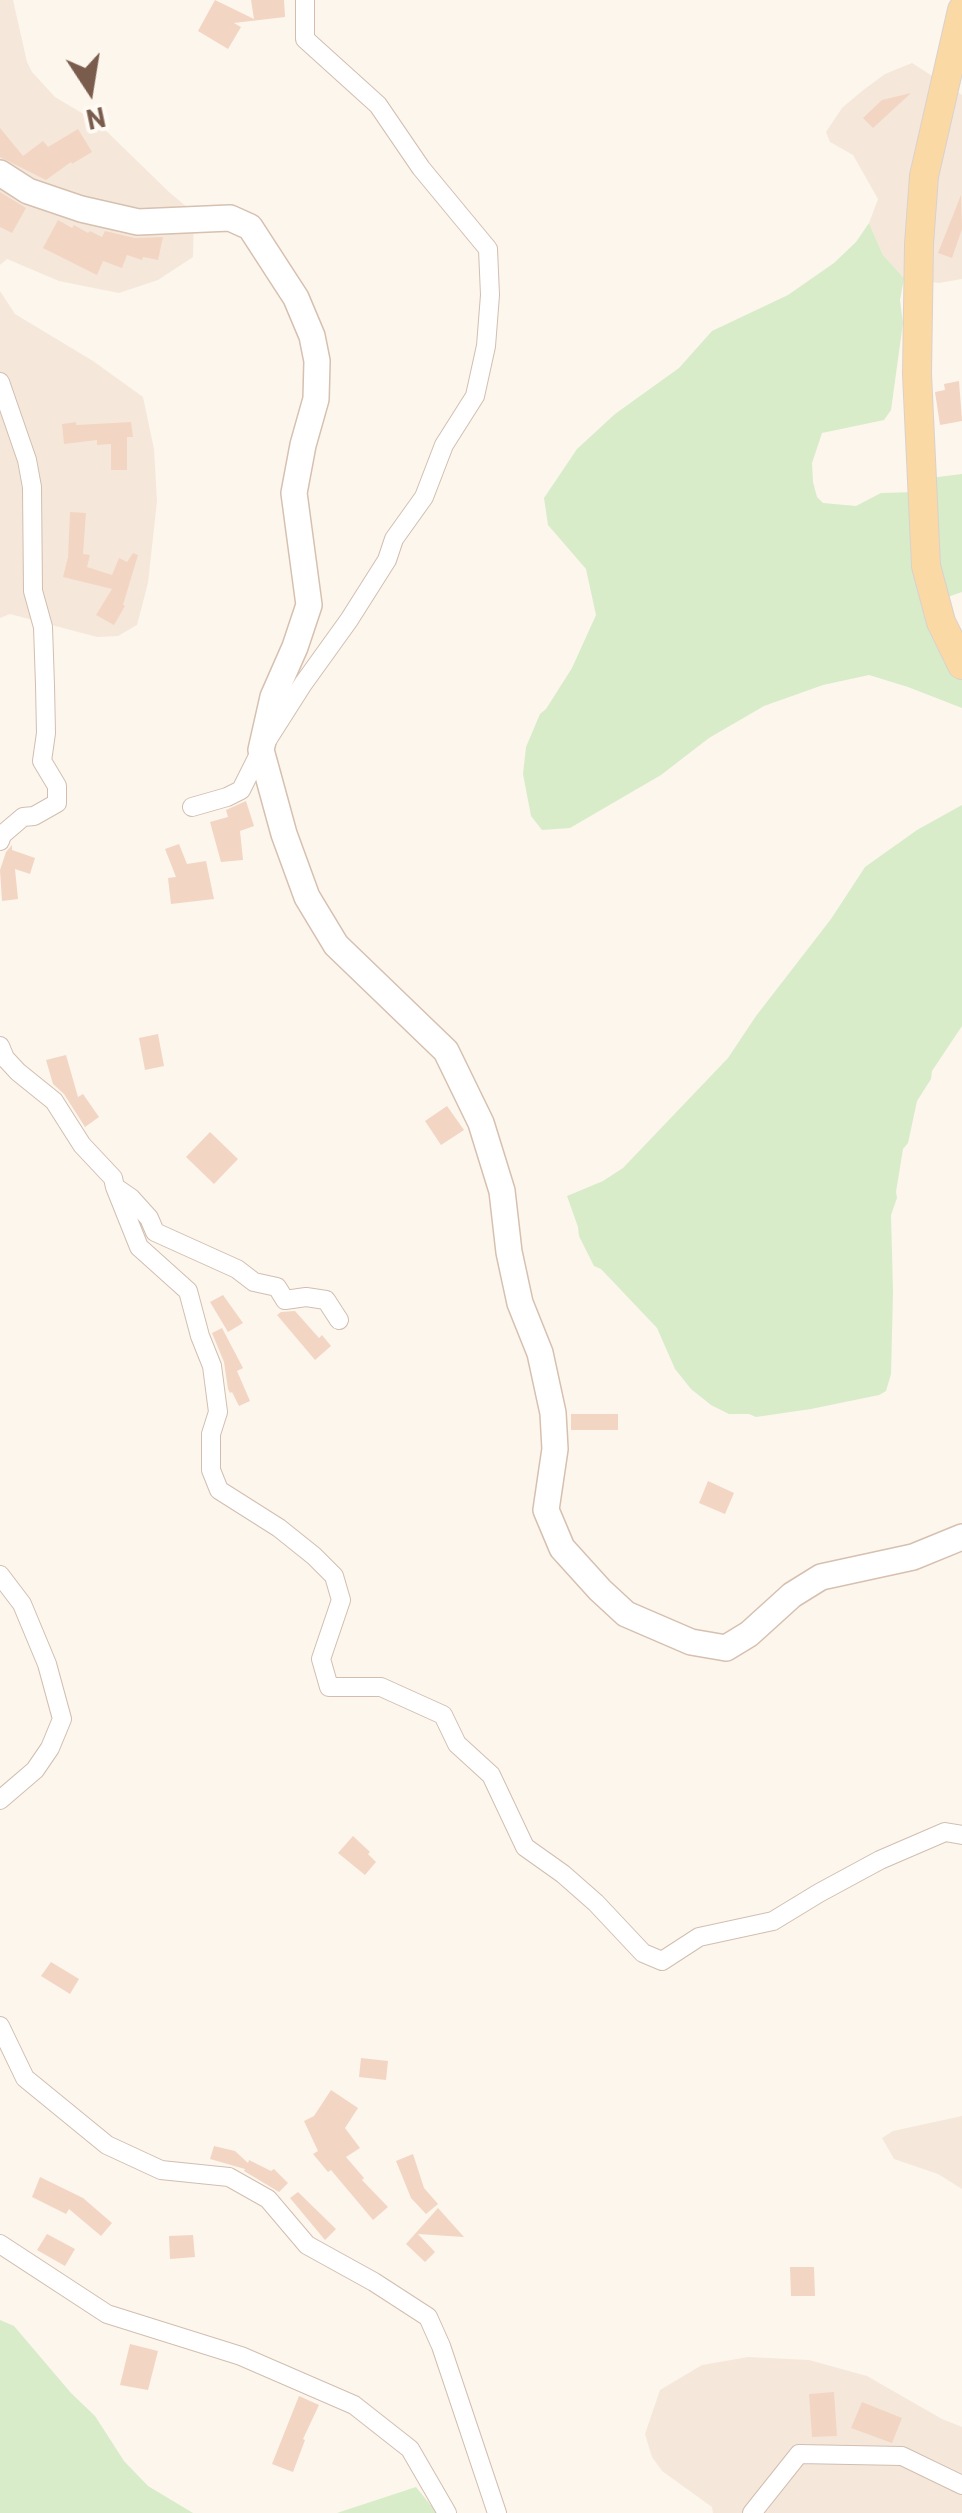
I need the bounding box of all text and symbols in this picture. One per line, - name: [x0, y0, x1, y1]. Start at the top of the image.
- north arrow: [40, 40, 140, 140]
- text: N: [84, 101, 109, 138]

